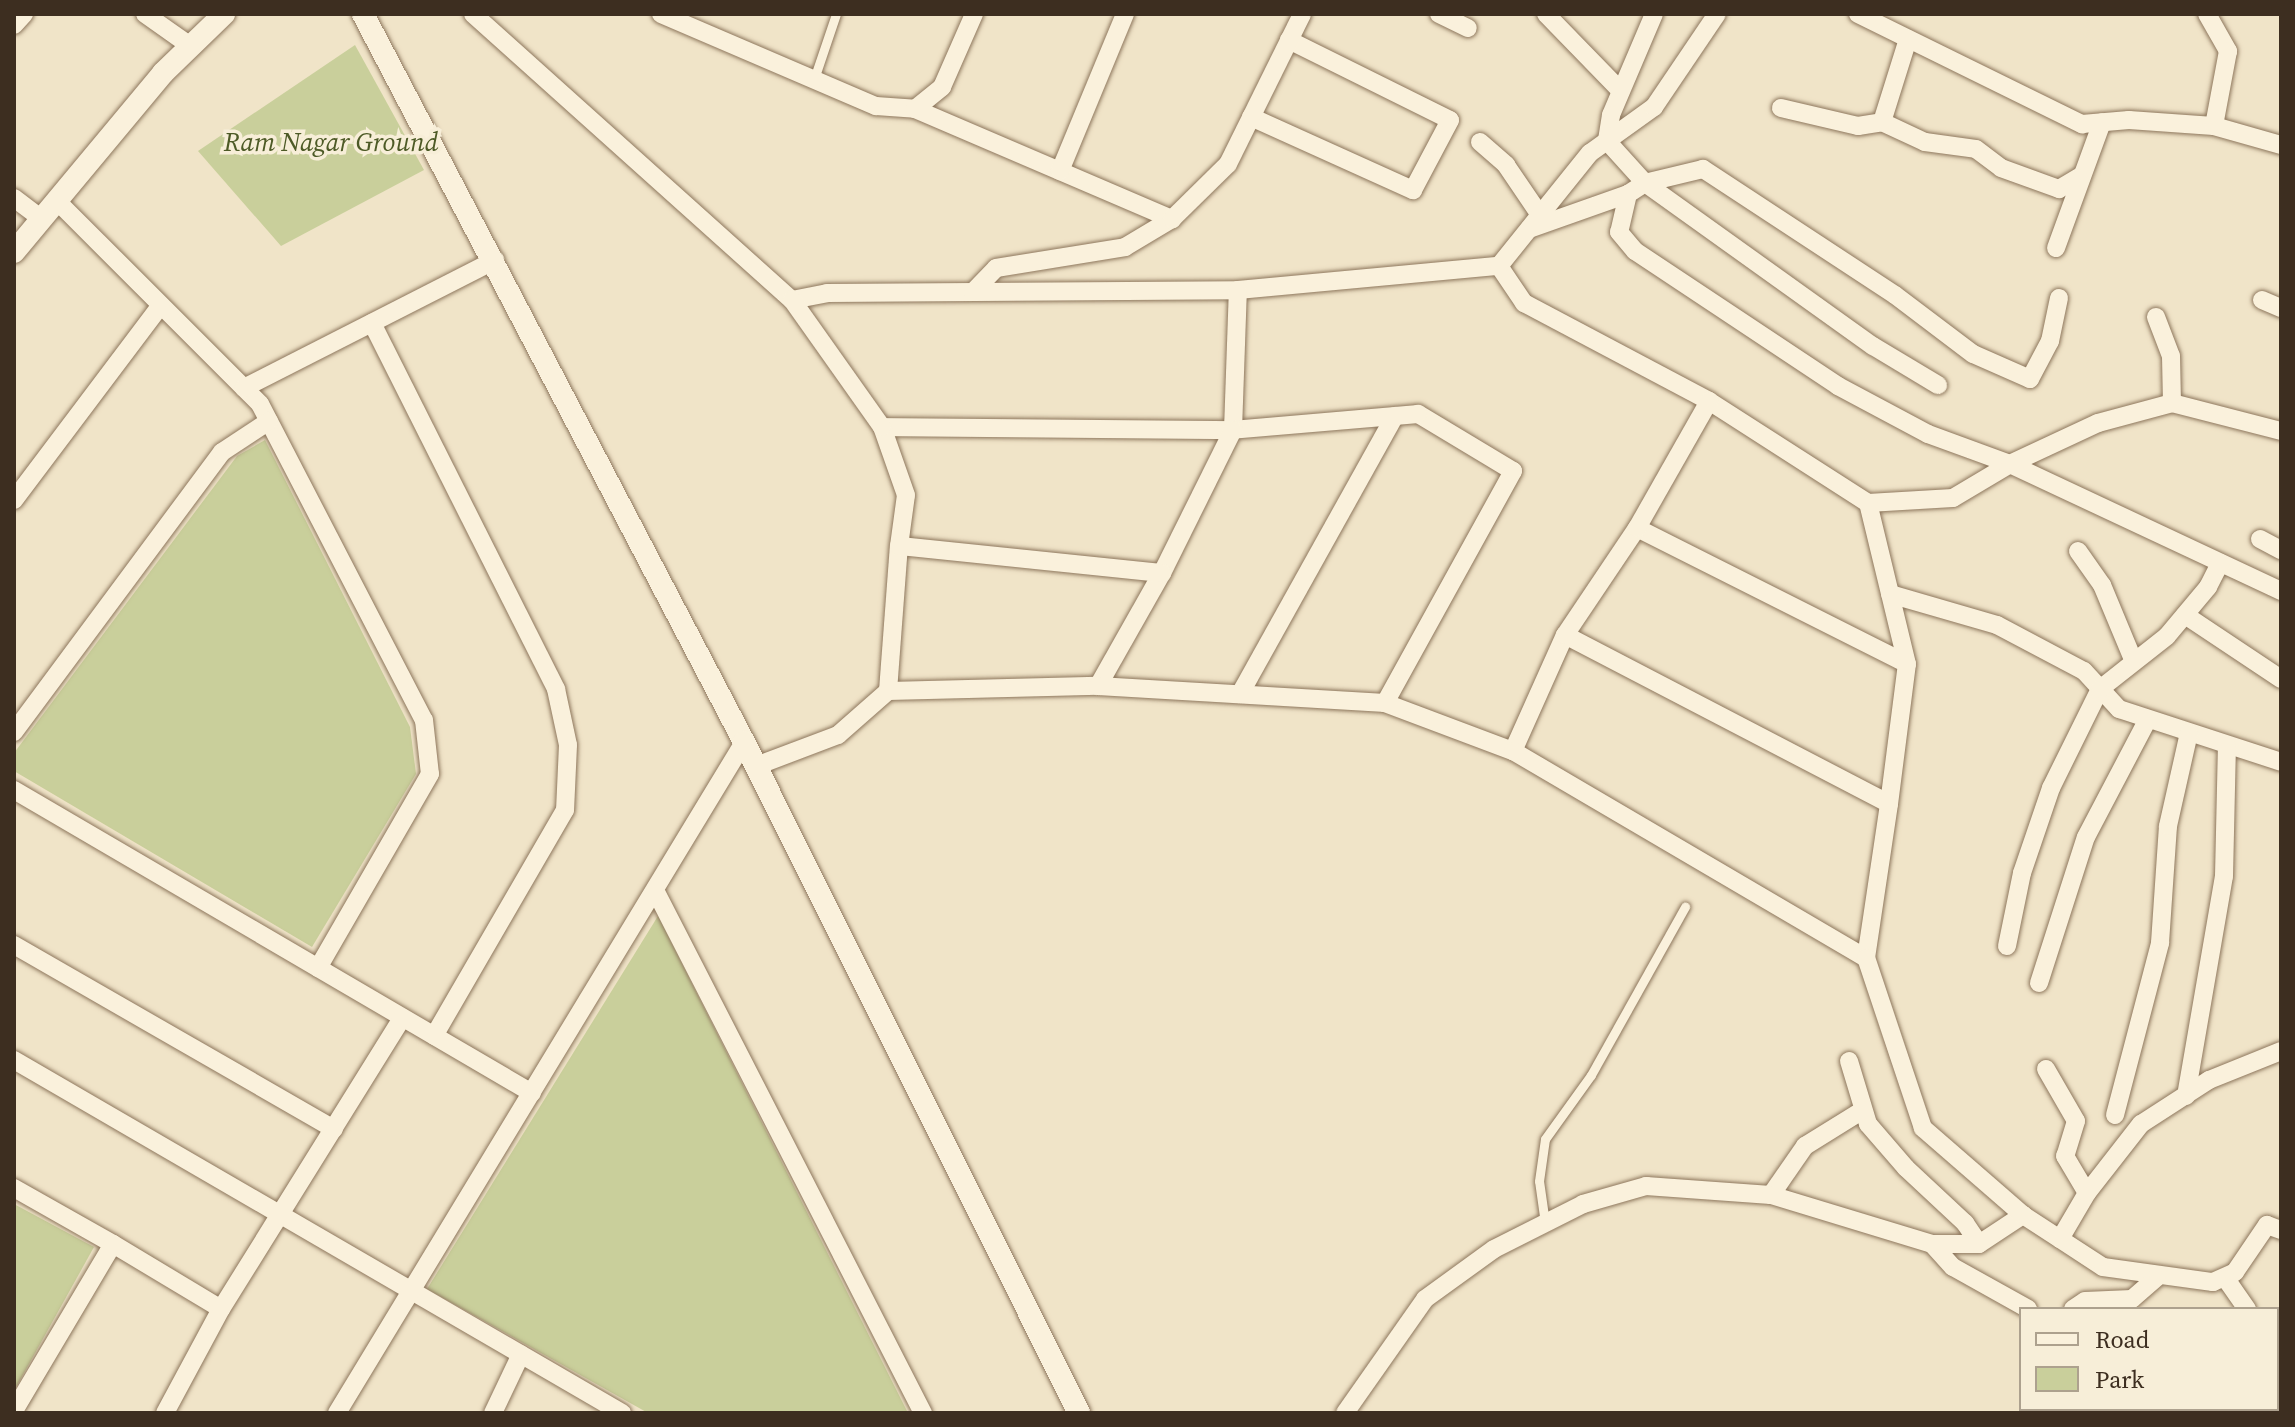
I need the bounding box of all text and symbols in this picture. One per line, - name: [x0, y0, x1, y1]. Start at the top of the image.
- park label: Ram Nagar Ground: [224, 127, 438, 159]
- legend: [2019, 1307, 2279, 1411]
- text: Road: [2095, 1323, 2149, 1356]
- text: Park: [2095, 1363, 2144, 1396]

